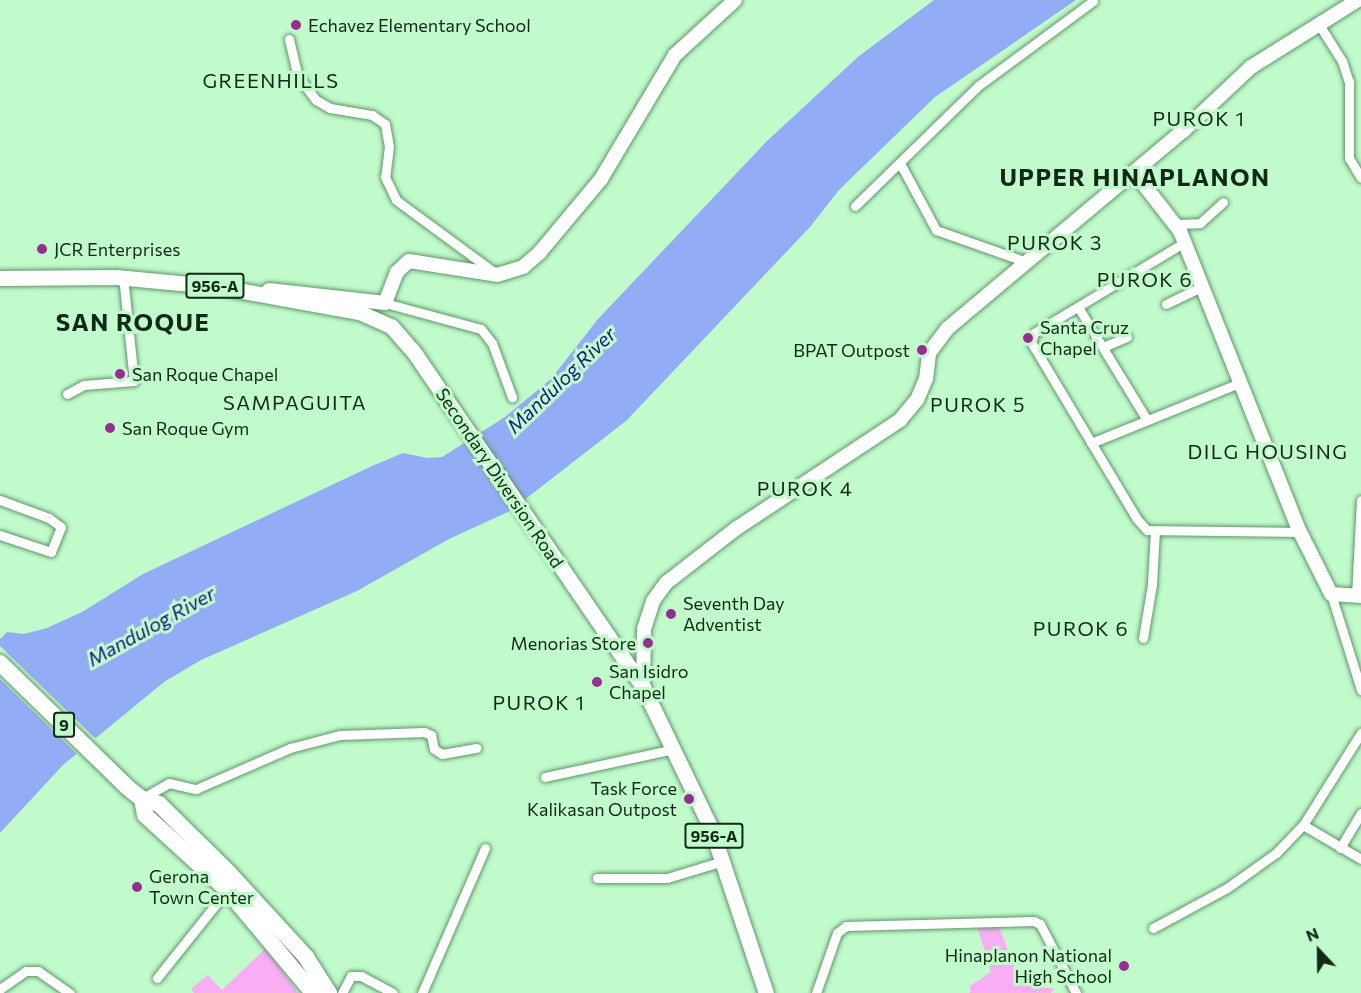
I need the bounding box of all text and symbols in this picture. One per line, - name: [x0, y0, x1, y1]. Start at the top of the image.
- place label: Echavez Elementary School: [308, 14, 531, 36]
- marker: Echavez Elementary School: [289, 18, 303, 32]
- district label: GREENHILLS: [202, 68, 340, 92]
- district label: PUROK 1: [1153, 106, 1245, 130]
- district label: UPPER HINAPLANON: [999, 163, 1271, 191]
- district label: PUROK 3: [1007, 230, 1103, 254]
- place label: JCR Enterprises: [54, 238, 180, 260]
- marker: JCR Enterprises: [35, 242, 49, 256]
- district label: PUROK 6: [1097, 267, 1193, 291]
- road number: 956-A: [185, 273, 245, 299]
- district label: SAN ROQUE: [56, 308, 210, 336]
- place label: Santa Cruz Chapel: [1040, 317, 1129, 360]
- water label: Mandulog River: [501, 322, 621, 438]
- marker: Santa Cruz Chapel: [1021, 331, 1035, 345]
- place label: BPAT Outpost: [793, 339, 910, 361]
- marker: BPAT Outpost: [915, 343, 929, 357]
- place label: San Roque Chapel: [132, 363, 278, 385]
- marker: San Roque Chapel: [113, 367, 127, 381]
- street label: Secondary Diversion Road: [432, 384, 568, 572]
- district label: SAMPAGUITA: [223, 390, 367, 414]
- district label: PUROK 5: [930, 392, 1026, 416]
- place label: San Roque Gym: [122, 417, 249, 439]
- marker: San Roque Gym: [103, 421, 117, 435]
- district label: DILG HOUSING: [1188, 439, 1348, 463]
- district label: PUROK 4: [757, 476, 853, 500]
- water label: Mandulog River: [83, 581, 219, 671]
- place label: Seventh Day Adventist: [683, 593, 784, 636]
- marker: Seventh Day Adventist: [664, 607, 678, 621]
- district label: PUROK 6: [1033, 616, 1129, 640]
- place label: Menorias Store: [511, 632, 636, 654]
- marker: Menorias Store: [641, 636, 655, 650]
- place label: San Isidro Chapel: [609, 661, 689, 704]
- marker: San Isidro Chapel: [590, 675, 604, 689]
- district label: PUROK 1: [493, 690, 585, 714]
- road number: 9: [52, 712, 76, 738]
- place label: Task Force Kalikasan Outpost: [527, 778, 677, 820]
- marker: Task Force Kalikasan Outpost: [682, 792, 696, 806]
- road number: 956-A: [684, 823, 744, 849]
- place label: Gerona Town Center: [149, 866, 254, 908]
- marker: Gerona Town Center: [130, 880, 144, 894]
- north arrow: [1289, 921, 1349, 981]
- text: N: [1303, 923, 1321, 945]
- place label: Hinaplanon National High School: [945, 945, 1112, 988]
- marker: Hinaplanon National High School: [1117, 959, 1131, 973]

